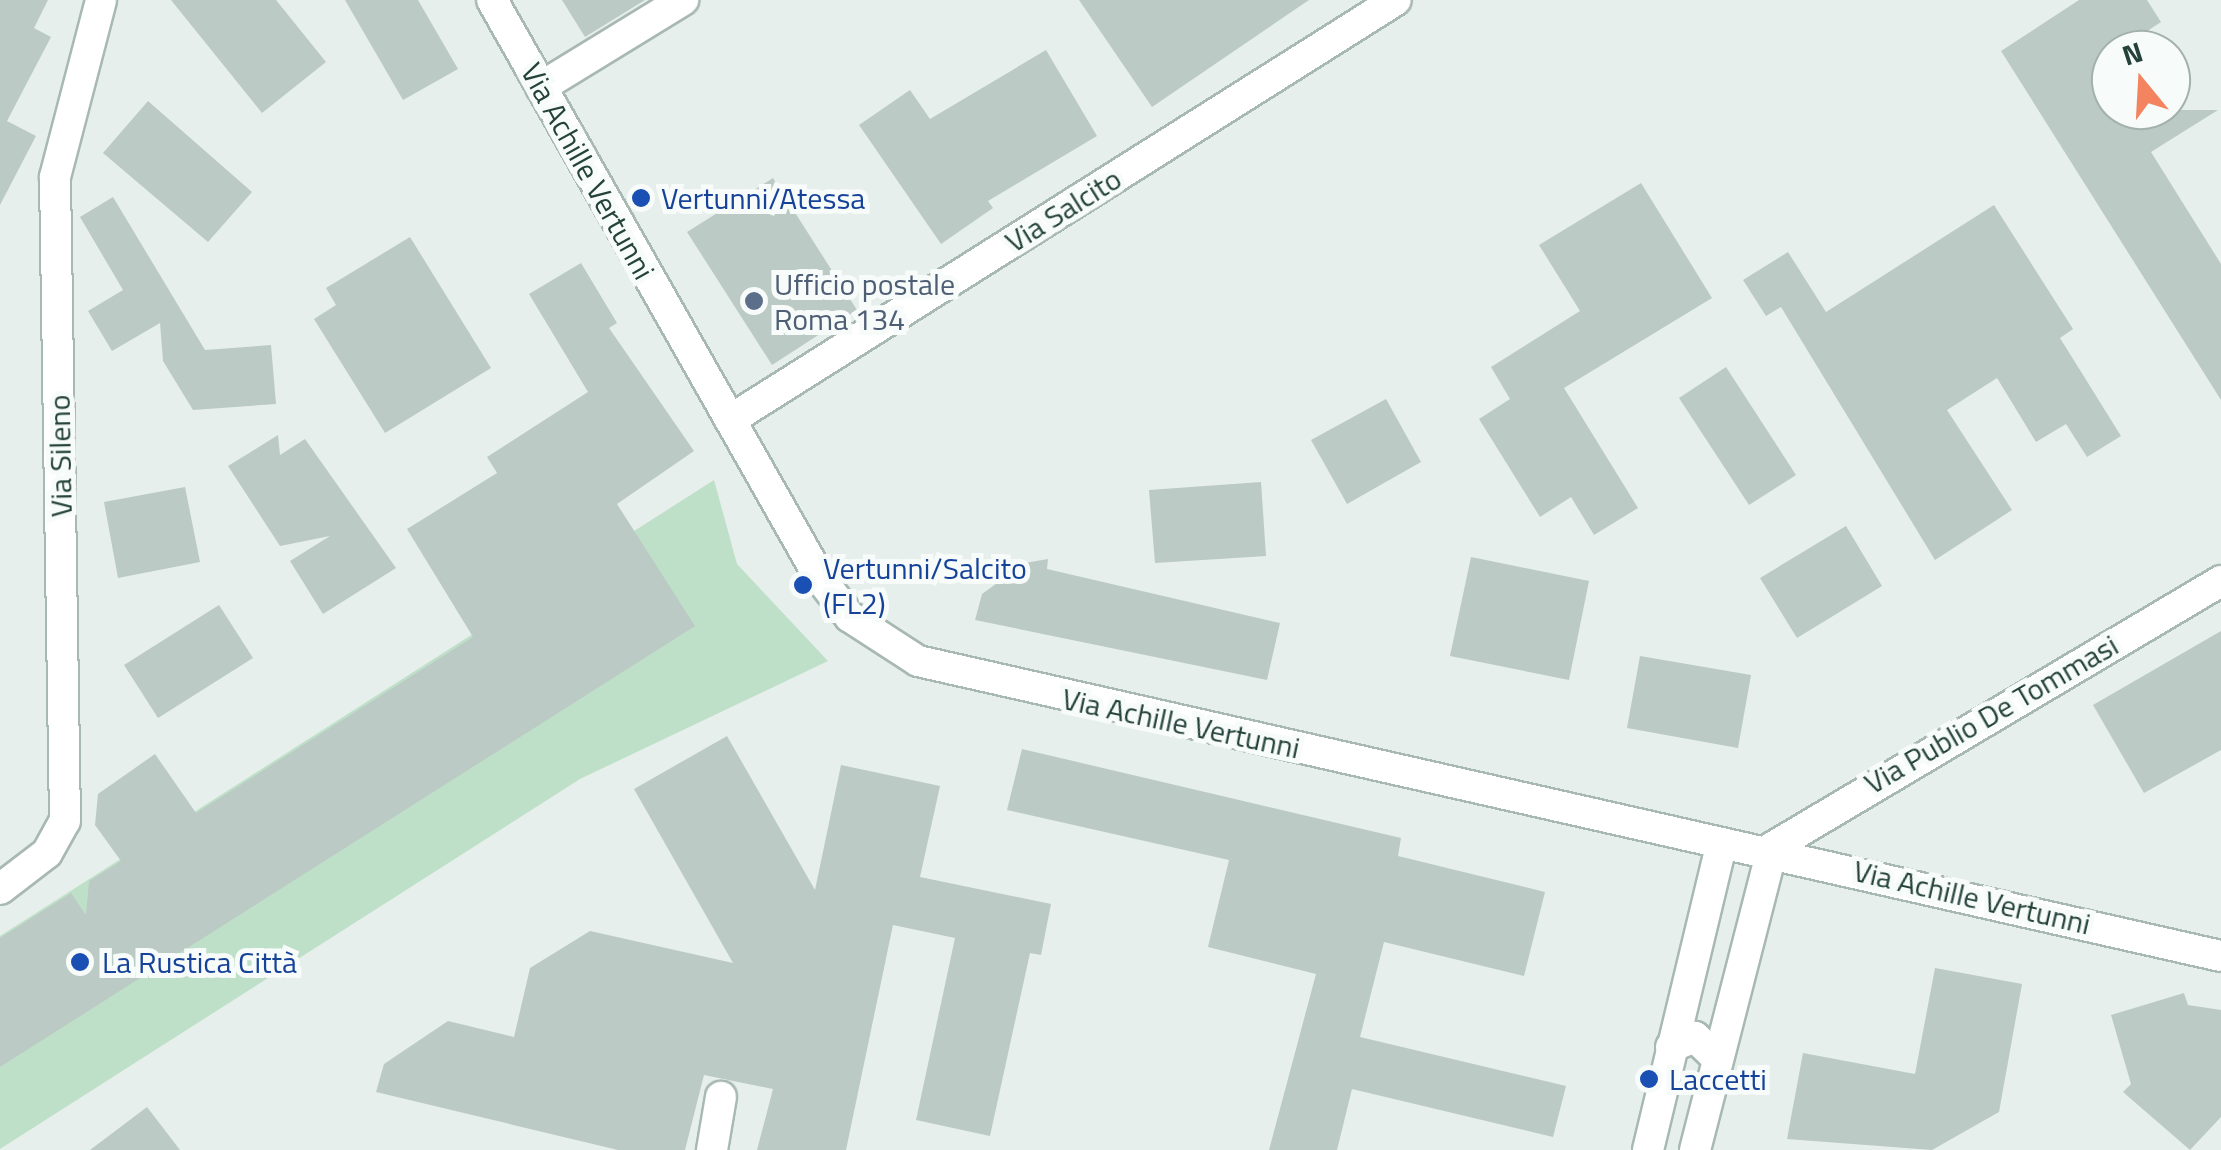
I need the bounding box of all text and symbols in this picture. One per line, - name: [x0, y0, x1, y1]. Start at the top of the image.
- text: N: [2116, 29, 2148, 76]
- north arrow: [2091, 30, 2191, 130]
- street label: Via Achille Vertunni: [514, 56, 662, 286]
- street label: Via Salcito: [998, 160, 1128, 260]
- place label: Vertunni/Atessa: [661, 180, 865, 216]
- marker: Vertunni/Atessa: [630, 187, 652, 209]
- place label: Ufficio postale Roma 134: [774, 266, 955, 336]
- marker: Ufficio postale Roma 134: [743, 290, 765, 312]
- street label: Via Sileno: [41, 394, 79, 518]
- place label: Vertunni/Salcito (FL2): [823, 550, 1027, 620]
- marker: Vertunni/Salcito (FL2): [792, 574, 814, 596]
- street label: Via Publio De Tommasi: [1858, 627, 2124, 801]
- street label: Via Achille Vertunni: [1059, 680, 1303, 766]
- street label: Via Achille Vertunni: [1850, 852, 2094, 942]
- place label: La Rustica Città: [102, 944, 297, 980]
- marker: La Rustica Città: [67, 949, 93, 975]
- place label: Laccetti: [1669, 1061, 1767, 1097]
- marker: Laccetti: [1638, 1068, 1660, 1090]

